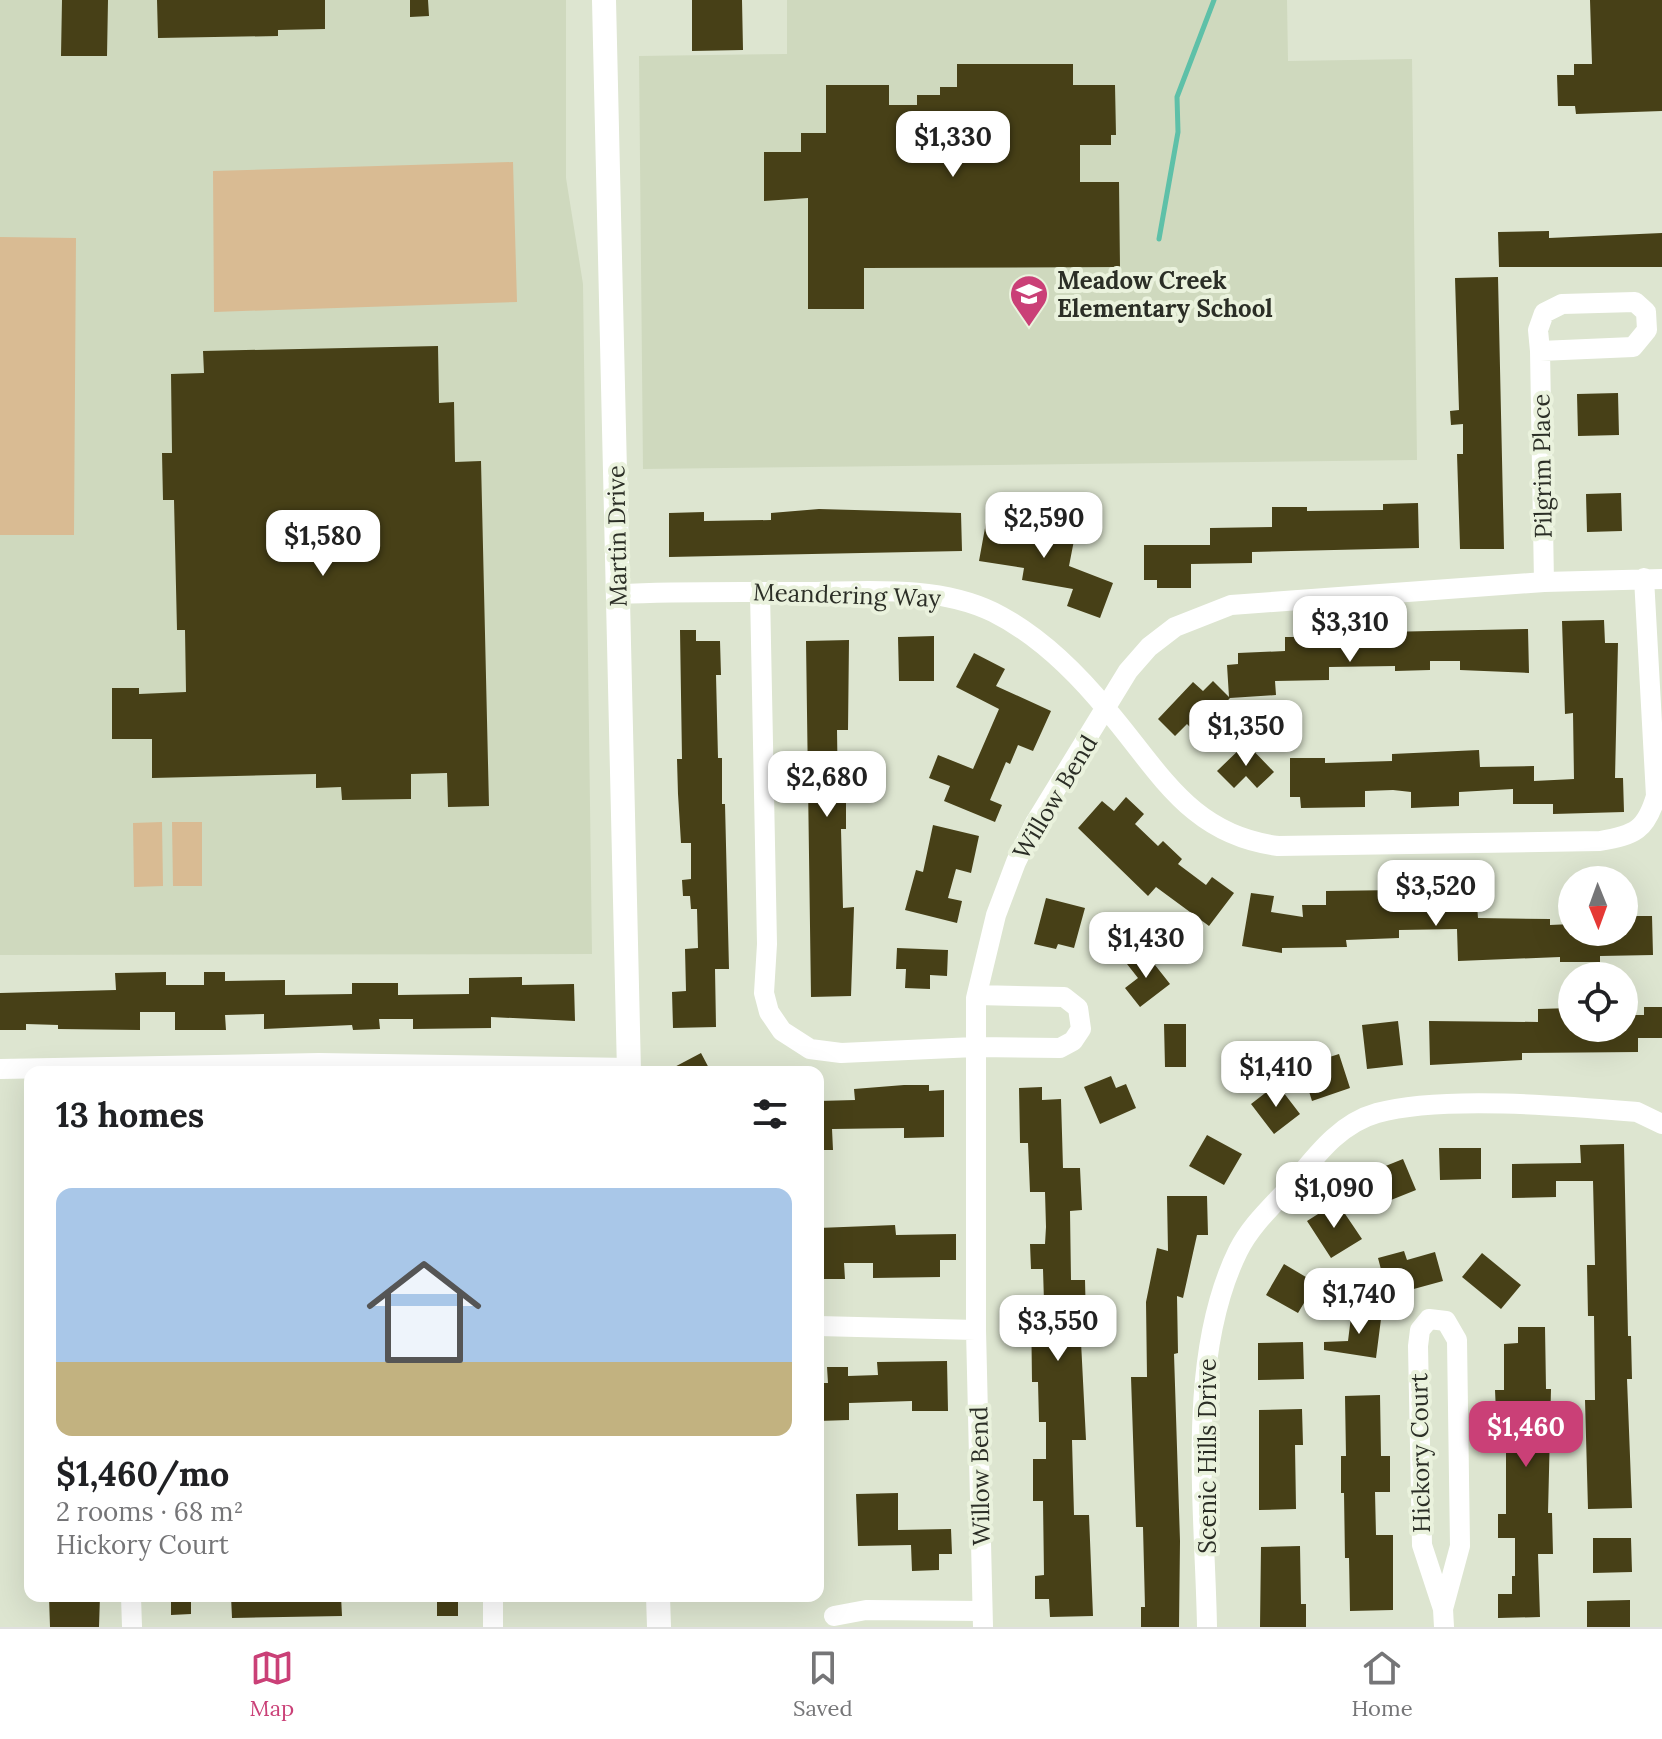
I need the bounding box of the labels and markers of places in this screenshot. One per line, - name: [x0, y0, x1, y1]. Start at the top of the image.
- pin: $1,330: [888, 111, 1018, 179]
- place label: Meadow Creek Elementary School: [1057, 265, 1273, 324]
- school or university icon: Meadow Creek Elementary School: [1008, 273, 1050, 328]
- pin: $2,590: [979, 492, 1109, 560]
- pin: $1,580: [258, 510, 388, 578]
- pin: $3,310: [1285, 596, 1415, 664]
- pin: $1,350: [1181, 700, 1311, 768]
- pin: $2,680: [762, 751, 892, 819]
- pin: $3,520: [1371, 860, 1501, 928]
- pin: $1,430: [1081, 912, 1211, 980]
- pin: $1,410: [1211, 1041, 1341, 1109]
- pin: $1,090: [1269, 1162, 1399, 1230]
- pin: $1,740: [1294, 1268, 1424, 1336]
- pin: $3,550: [993, 1295, 1123, 1363]
- pin: $1,460: [1461, 1401, 1591, 1469]

